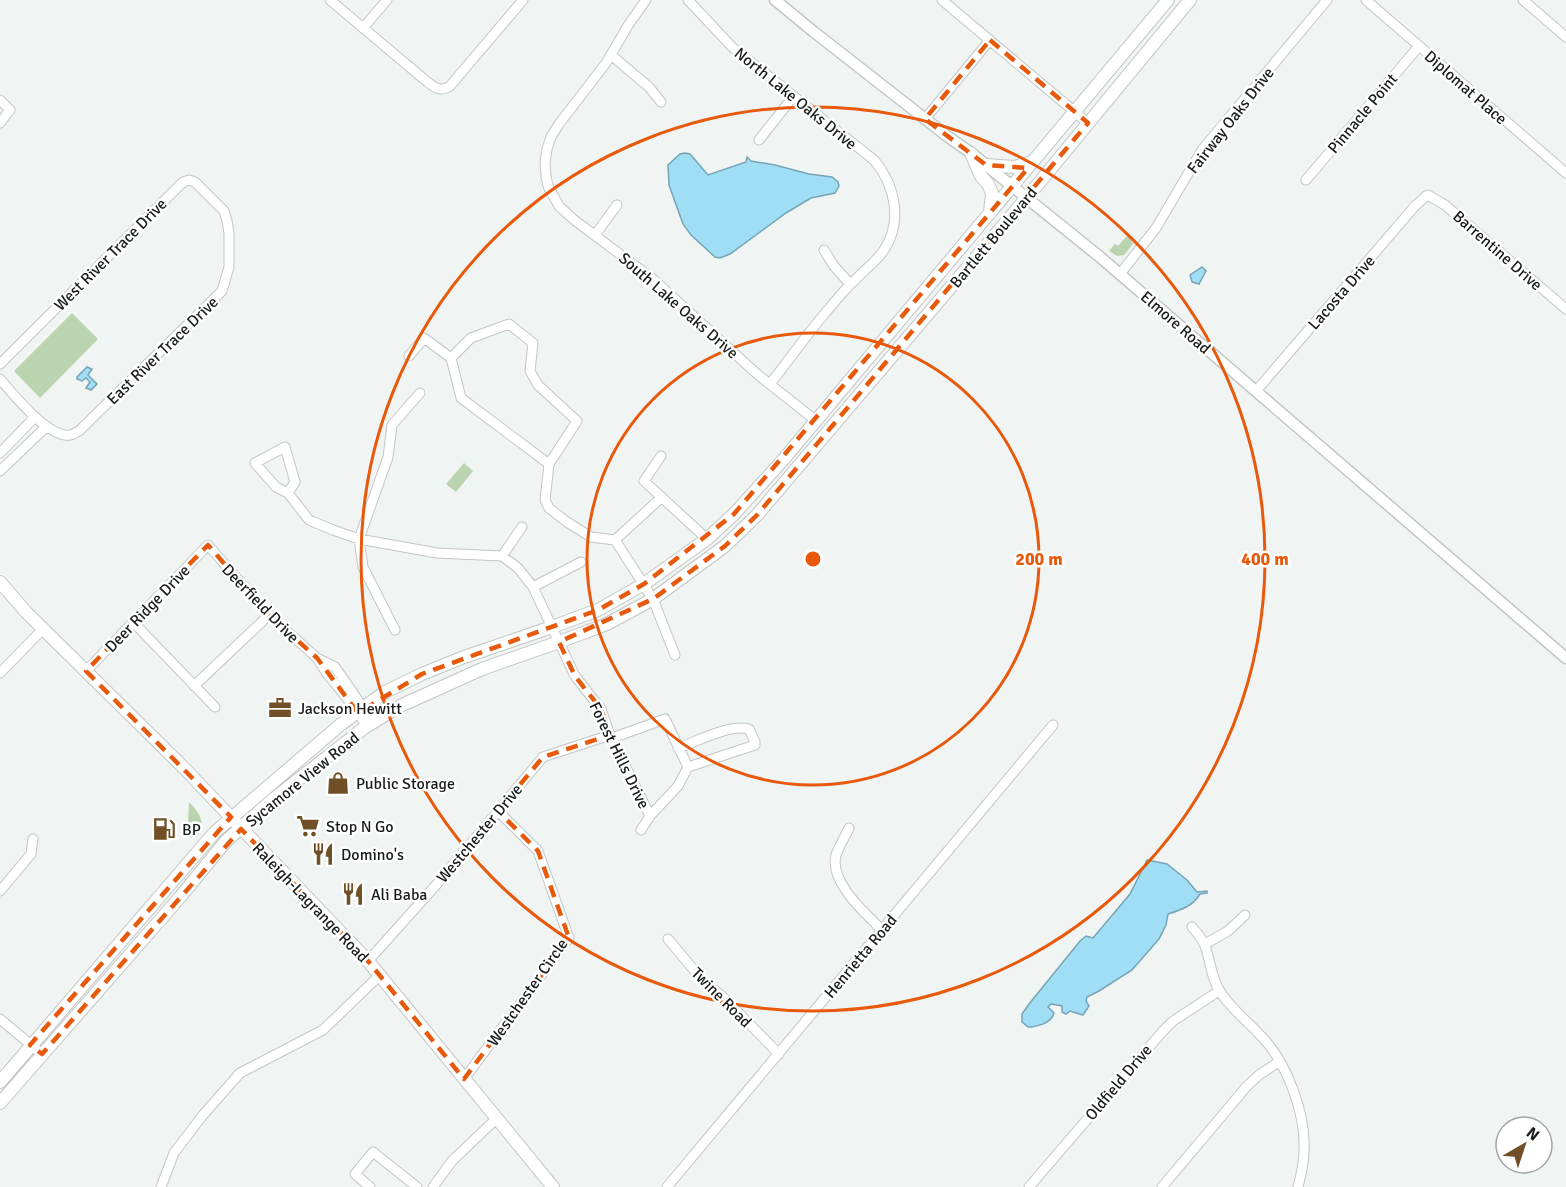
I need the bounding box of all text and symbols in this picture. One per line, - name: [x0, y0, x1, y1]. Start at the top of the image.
- street label: North Lake Oaks Drive: [730, 43, 861, 154]
- street label: Diplomat Place: [1420, 46, 1511, 129]
- street label: Fairway Oaks Drive: [1183, 63, 1279, 178]
- street label: Pinnacle Point: [1324, 69, 1402, 158]
- street label: Bartlett Boulevard: [946, 183, 1042, 292]
- street label: West River Trace Drive: [50, 194, 171, 315]
- street label: Barrentine Drive: [1448, 206, 1546, 295]
- street label: South Lake Oaks Drive: [614, 248, 742, 363]
- street label: Lacosta Drive: [1304, 251, 1379, 334]
- street label: Elmore Road: [1136, 287, 1214, 359]
- street label: East River Trace Drive: [103, 292, 223, 409]
- text: 200 m: [1015, 548, 1063, 570]
- text: 400 m: [1241, 548, 1289, 570]
- centre of rings: [803, 549, 823, 569]
- street label: Deerfield Drive: [218, 560, 303, 647]
- street label: Deer Ridge Drive: [101, 561, 195, 657]
- office icon: Jackson Hewitt: [267, 695, 293, 721]
- place label: Jackson Hewitt: [298, 699, 402, 719]
- street label: Forest Hills Drive: [585, 699, 654, 812]
- street label: Sycamore View Road: [242, 728, 363, 832]
- shop icon: Public Storage: [325, 770, 351, 796]
- place label: Public Storage: [356, 774, 455, 794]
- street label: Westchester Drive: [432, 780, 527, 887]
- supermarket icon: Stop N Go: [295, 813, 321, 839]
- fuel station icon: BP: [151, 816, 177, 842]
- place label: Stop N Go: [326, 817, 394, 837]
- place label: BP: [182, 820, 201, 840]
- street label: Raleigh-Lagrange Road: [248, 839, 373, 967]
- restaurant icon: Domino's: [310, 841, 336, 867]
- place label: Domino's: [341, 845, 404, 865]
- restaurant icon: Ali Baba: [340, 881, 366, 907]
- place label: Ali Baba: [371, 885, 427, 905]
- street label: Henrietta Road: [820, 911, 902, 1003]
- street label: Westchester Circle: [483, 935, 572, 1050]
- street label: Twine Road: [687, 963, 756, 1032]
- street label: Oldfield Drive: [1081, 1040, 1156, 1125]
- north arrow: [1494, 1115, 1554, 1175]
- text: N: [1522, 1123, 1543, 1145]

